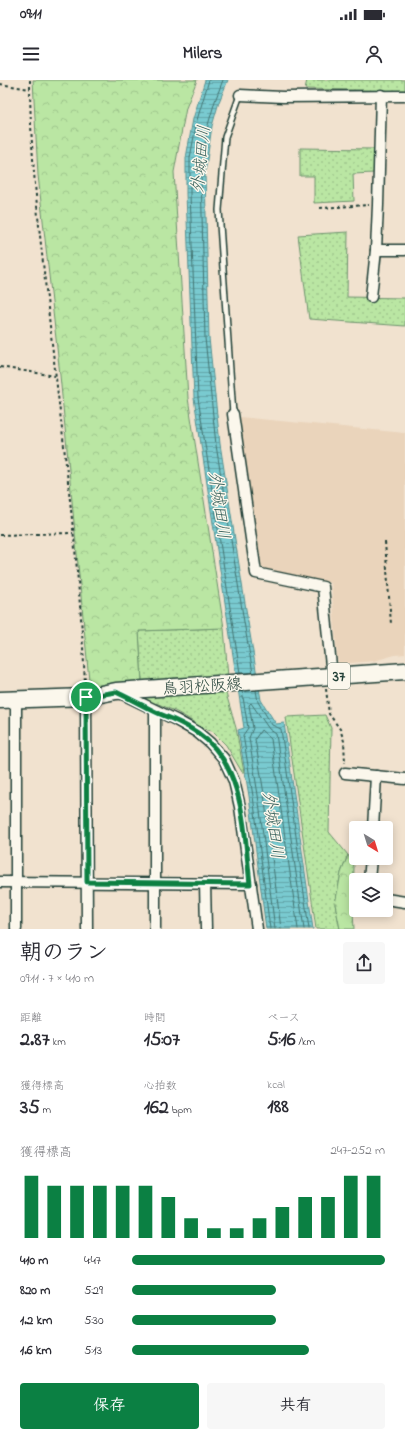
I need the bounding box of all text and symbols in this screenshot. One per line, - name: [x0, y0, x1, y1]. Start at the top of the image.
- text: 09:11: [20, 3, 42, 25]
- text: Milers: [183, 41, 223, 67]
- icon: menu: [20, 43, 42, 65]
- icon: person: [363, 43, 385, 65]
- water label: 外城田川: [186, 124, 217, 194]
- water label: 外城田川: [201, 470, 236, 541]
- road number: 37: [328, 663, 350, 689]
- street label: 鳥羽松阪線: [161, 672, 243, 702]
- pin: [69, 680, 103, 714]
- icon: arrive: [75, 686, 97, 708]
- water label: 外城田川: [255, 790, 290, 861]
- north arrow: [349, 821, 393, 865]
- map controls: [349, 821, 393, 917]
- button: layers: [349, 873, 393, 917]
- text: 朝のラン: [20, 938, 108, 970]
- button: share: [343, 942, 385, 984]
- text: 09:11 · 7 × 410 m: [20, 969, 94, 988]
- text: 距離: [20, 1010, 42, 1026]
- text: 時間: [144, 1010, 166, 1026]
- text: ペース: [267, 1010, 300, 1026]
- text: 2.87: [20, 1026, 50, 1055]
- text: 15:07: [144, 1026, 180, 1055]
- text: 5:16: [267, 1026, 296, 1055]
- text: km: [50, 1034, 66, 1050]
- text: /km: [296, 1034, 315, 1050]
- text: kcal: [267, 1077, 285, 1093]
- text: 獲得標高: [20, 1078, 64, 1094]
- text: 心拍数: [144, 1078, 177, 1094]
- text: 188: [267, 1093, 289, 1122]
- text: 35: [20, 1094, 40, 1123]
- text: 162: [144, 1094, 169, 1123]
- text: m: [40, 1102, 51, 1118]
- text: bpm: [169, 1102, 192, 1118]
- text: 247–252 m: [330, 1141, 385, 1160]
- text: 獲得標高: [20, 1143, 72, 1162]
- text: 410 m: [20, 1251, 48, 1270]
- text: 4:47: [84, 1251, 101, 1270]
- text: 820 m: [20, 1281, 50, 1300]
- text: 5:29: [84, 1281, 103, 1300]
- text: 1.2 km: [20, 1311, 52, 1330]
- text: 5:30: [84, 1311, 104, 1330]
- text: 1.6 km: [20, 1341, 52, 1360]
- text: 5:13: [84, 1341, 102, 1360]
- button: 保存: [20, 1383, 199, 1429]
- button: 共有: [207, 1383, 385, 1429]

